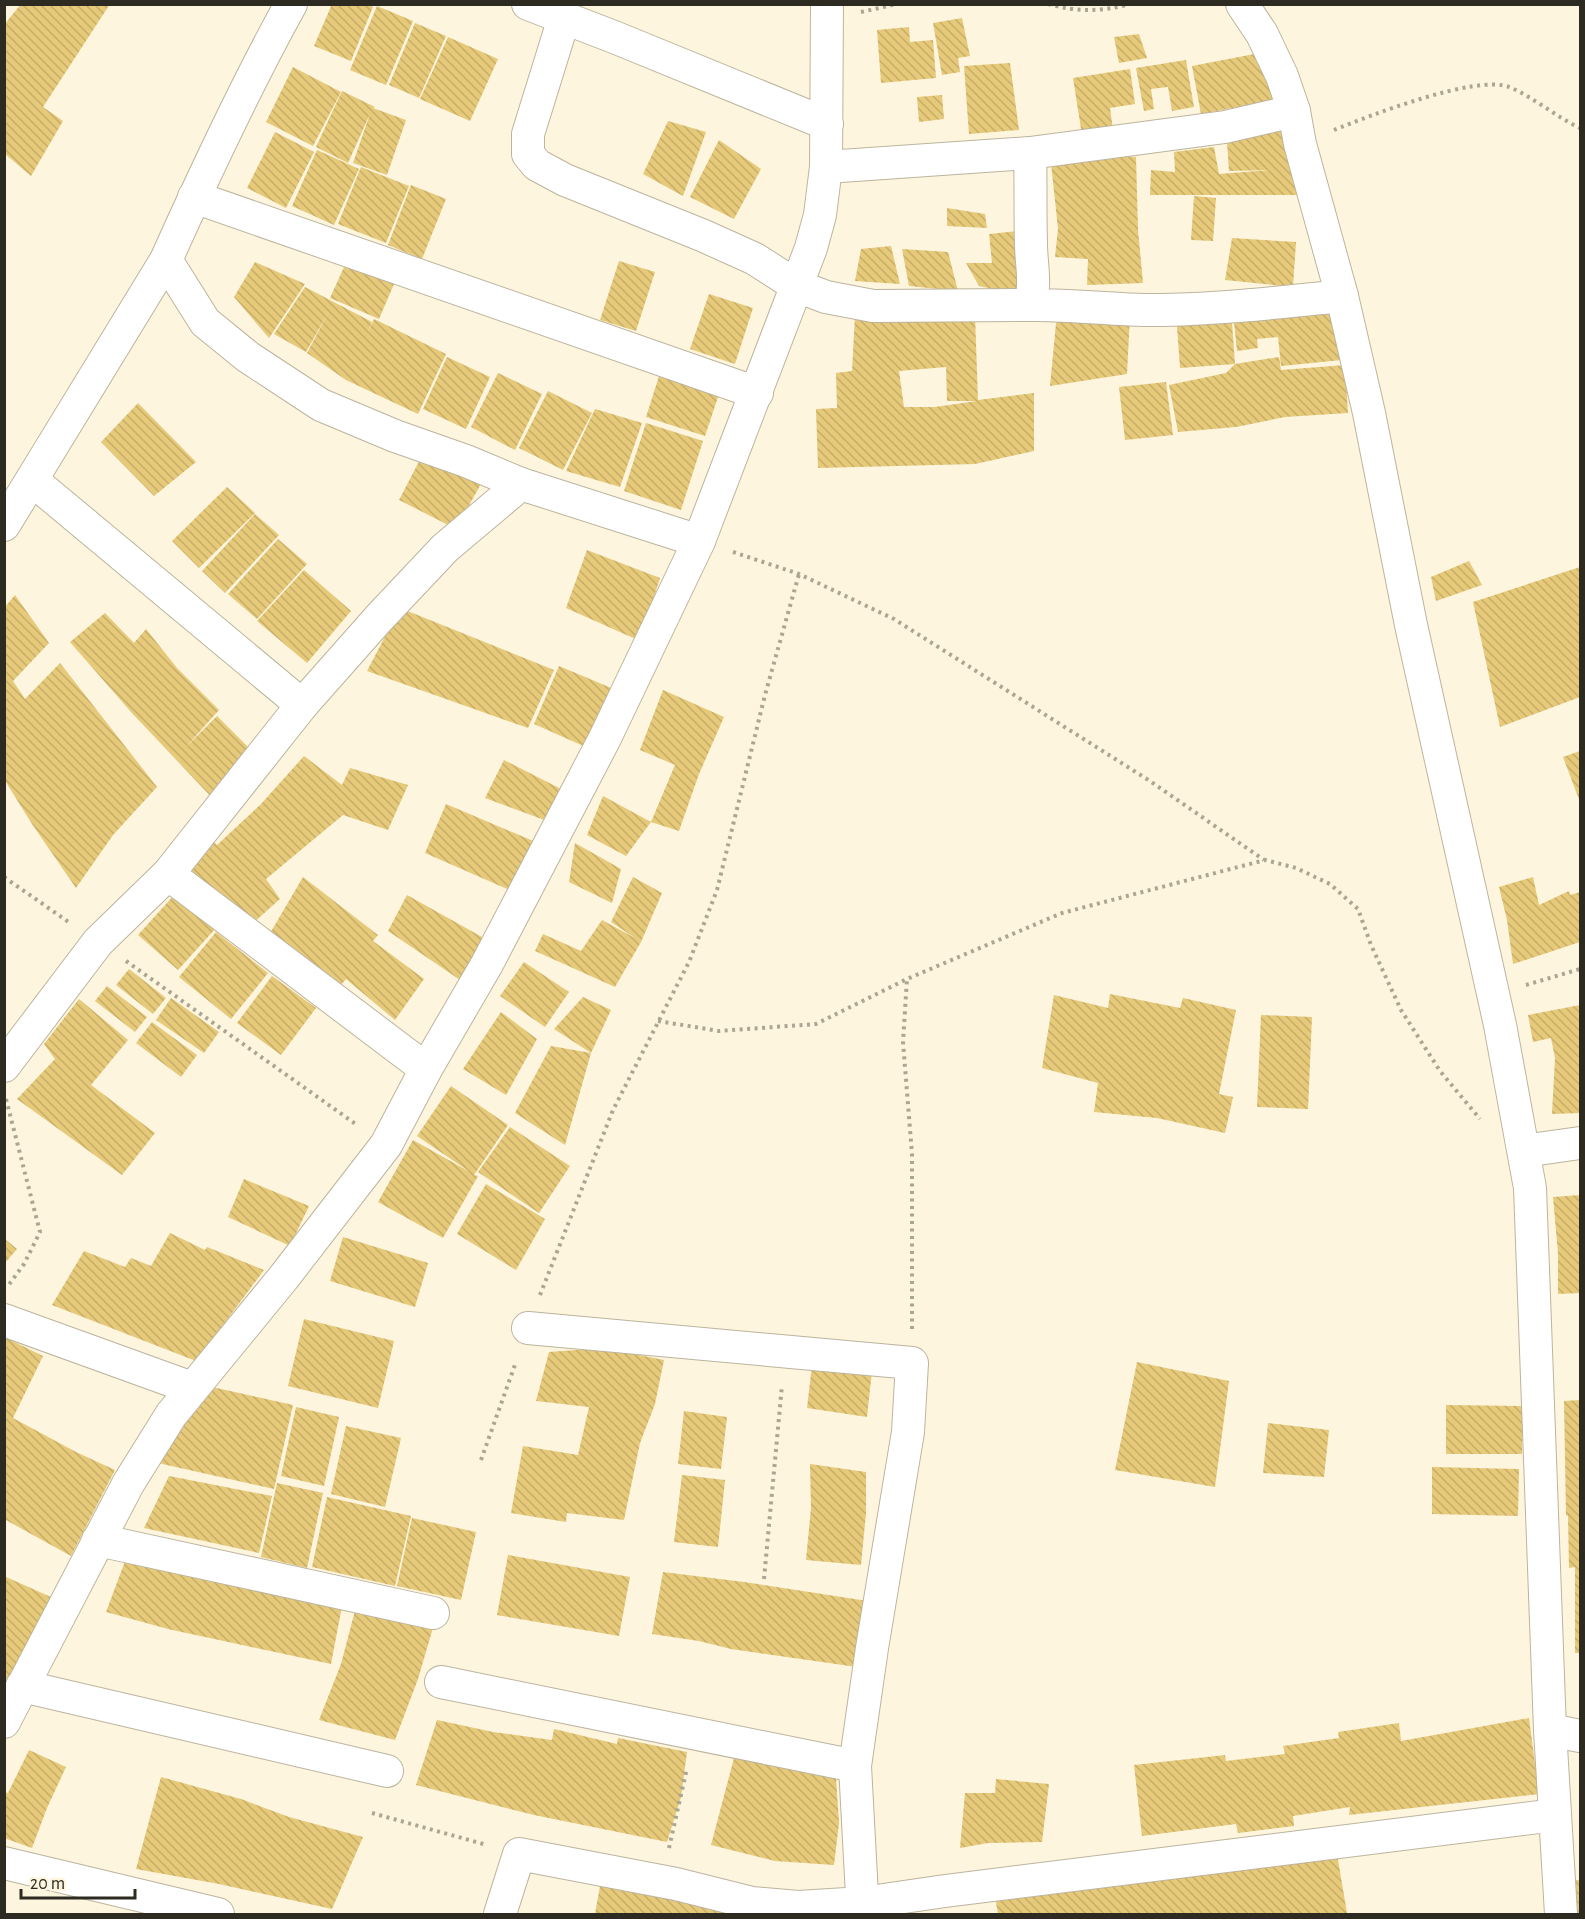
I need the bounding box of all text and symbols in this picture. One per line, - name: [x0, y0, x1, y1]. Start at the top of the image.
- scale bar: [21, 1862, 135, 1900]
- text: 20 m: [30, 1875, 65, 1893]

